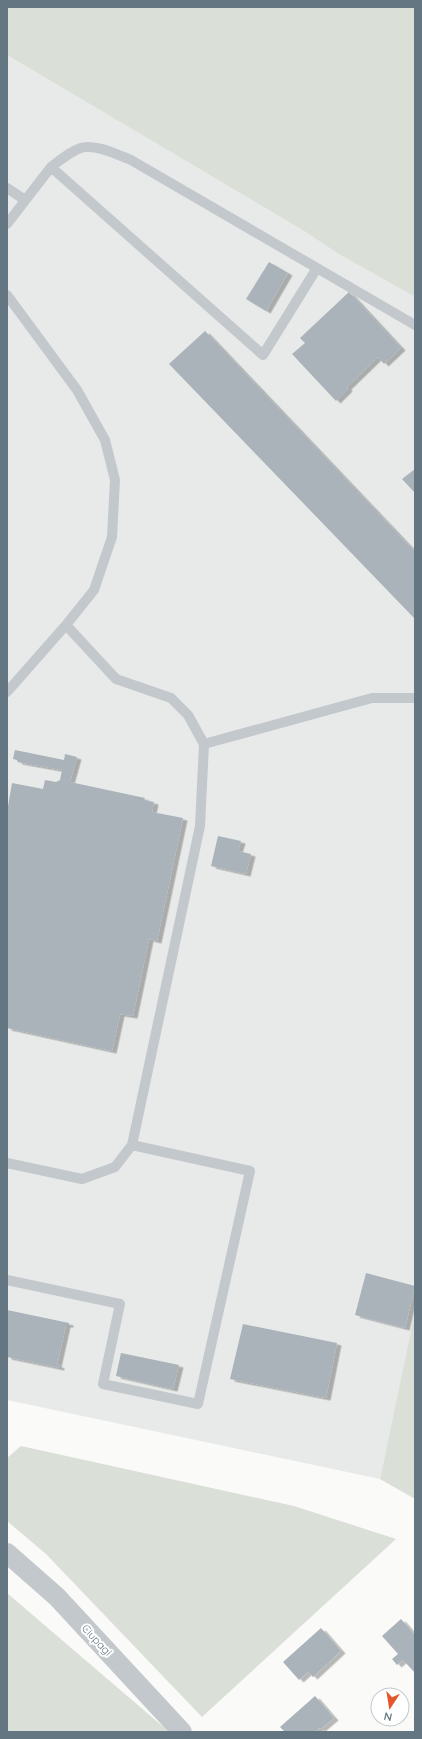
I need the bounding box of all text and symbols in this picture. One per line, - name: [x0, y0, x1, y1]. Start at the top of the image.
- street label: Ciupagi: [79, 1621, 115, 1659]
- north arrow: [370, 1687, 410, 1727]
- text: N: [383, 1709, 393, 1724]

